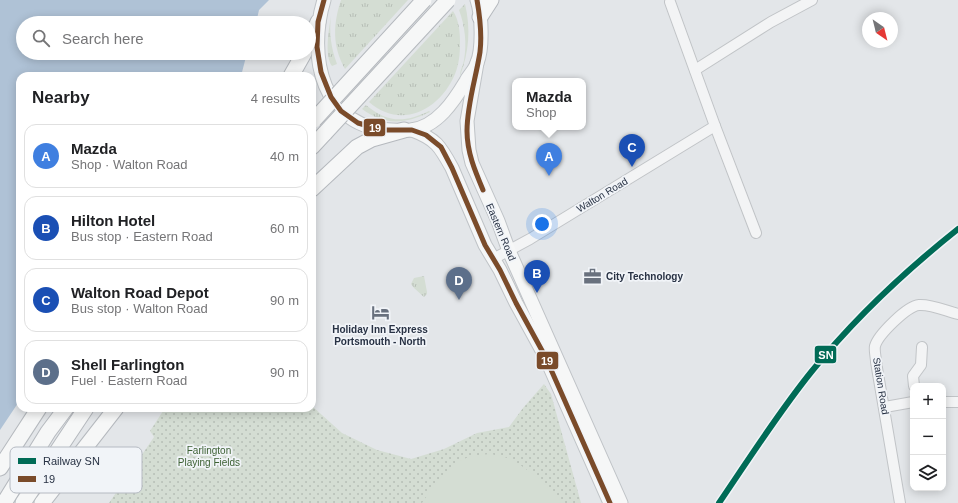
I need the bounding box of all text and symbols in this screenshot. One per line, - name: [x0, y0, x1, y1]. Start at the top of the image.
- north arrow: [862, 12, 898, 48]
- search box: [16, 16, 316, 60]
- icon: search: [30, 27, 52, 49]
- text: Search here: [62, 30, 144, 47]
- popup: [512, 78, 586, 130]
- text: Nearby: [32, 88, 90, 107]
- text: Mazda: [526, 88, 572, 105]
- text: 4 results: [251, 91, 300, 106]
- text: Shop: [526, 105, 556, 120]
- line badge: 19: [363, 118, 386, 137]
- text: 19: [369, 122, 381, 134]
- pin: C: [619, 134, 645, 167]
- text: Mazda: [71, 140, 117, 157]
- pin: A: [536, 143, 562, 176]
- text: A: [41, 149, 51, 164]
- text: 40 m: [270, 149, 299, 164]
- text: Shop · Walton Road: [71, 157, 188, 172]
- street label: Walton Road: [575, 175, 629, 215]
- street label: Eastern Road: [484, 202, 518, 262]
- text: Hilton Hotel: [71, 212, 155, 229]
- your location: [532, 214, 552, 234]
- text: B: [41, 221, 51, 236]
- text: 60 m: [270, 221, 299, 236]
- text: Bus stop · Eastern Road: [71, 229, 213, 244]
- pin: B: [524, 260, 550, 293]
- office icon: City Technology: [583, 266, 603, 286]
- pin: D: [446, 267, 472, 300]
- place label: City Technology: [606, 271, 683, 282]
- text: Walton Road Depot: [71, 284, 209, 301]
- text: C: [41, 293, 51, 308]
- text: 90 m: [270, 293, 299, 308]
- text: Bus stop · Walton Road: [71, 301, 208, 316]
- hotel icon: Holiday Inn Express Portsmouth - North: [370, 302, 390, 322]
- place label: Holiday Inn Express Portsmouth - North: [332, 324, 428, 347]
- line badge: SN: [814, 345, 837, 364]
- text: SN: [818, 349, 834, 361]
- line badge: 19: [536, 351, 559, 370]
- text: 19: [541, 355, 553, 367]
- text: Shell Farlington: [71, 356, 184, 373]
- street label: Station Road: [871, 357, 891, 415]
- text: D: [41, 365, 51, 380]
- text: 90 m: [270, 365, 299, 380]
- text: Fuel · Eastern Road: [71, 373, 187, 388]
- map controls: [910, 383, 946, 491]
- button: +: [910, 383, 946, 419]
- button: −: [910, 419, 946, 455]
- park label: Farlington Playing Fields: [178, 445, 240, 468]
- legend: [10, 447, 142, 493]
- text: Railway SN: [43, 455, 100, 467]
- button: layers: [910, 455, 946, 491]
- text: 19: [43, 473, 55, 485]

